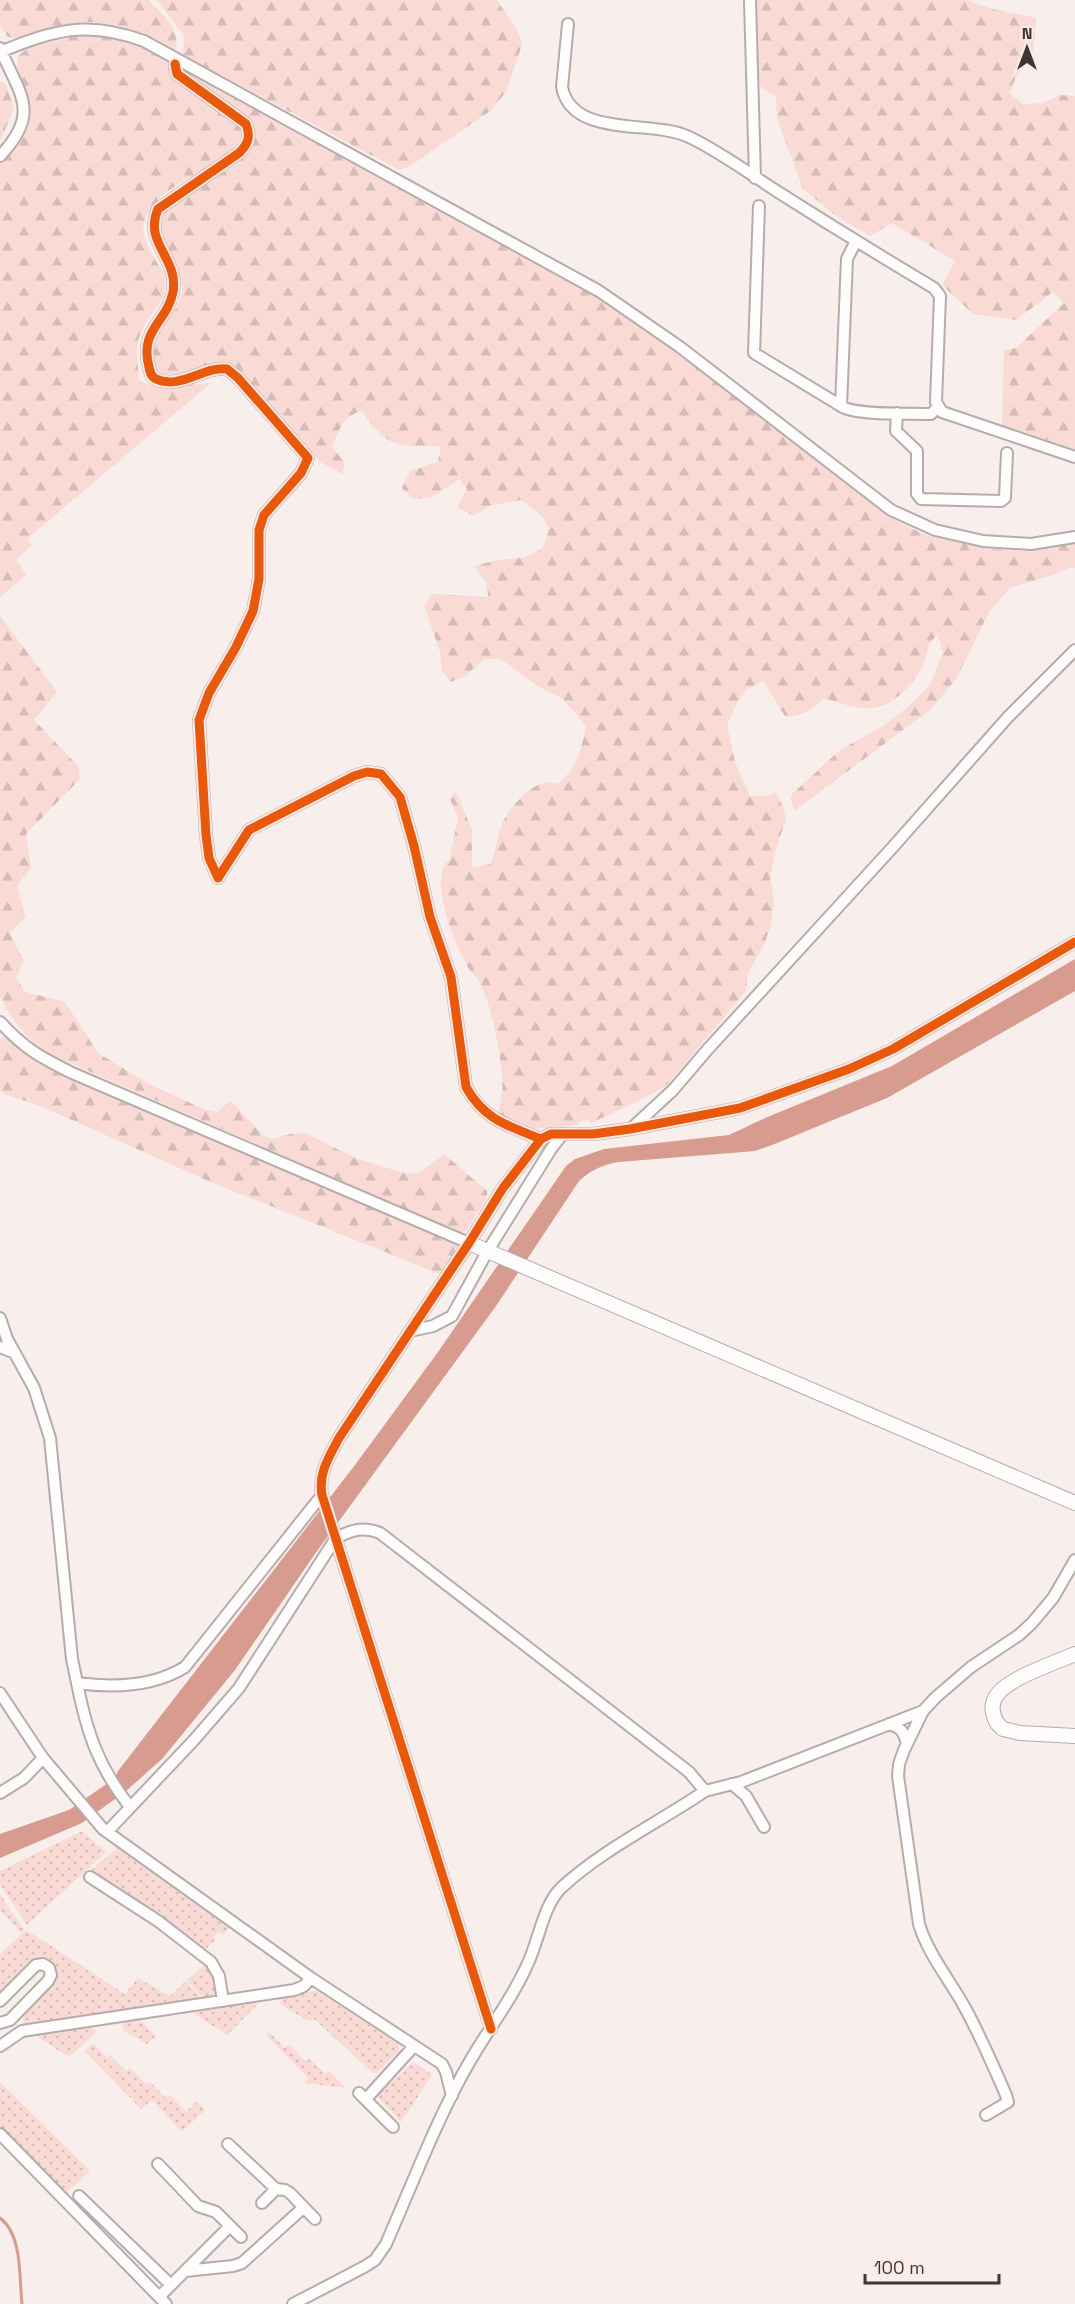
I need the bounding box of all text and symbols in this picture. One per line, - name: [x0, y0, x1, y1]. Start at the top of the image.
- north arrow: [997, 18, 1057, 78]
- text: N: [1022, 23, 1032, 44]
- scale bar: [865, 2247, 998, 2285]
- text: 100 m: [874, 2256, 925, 2279]

